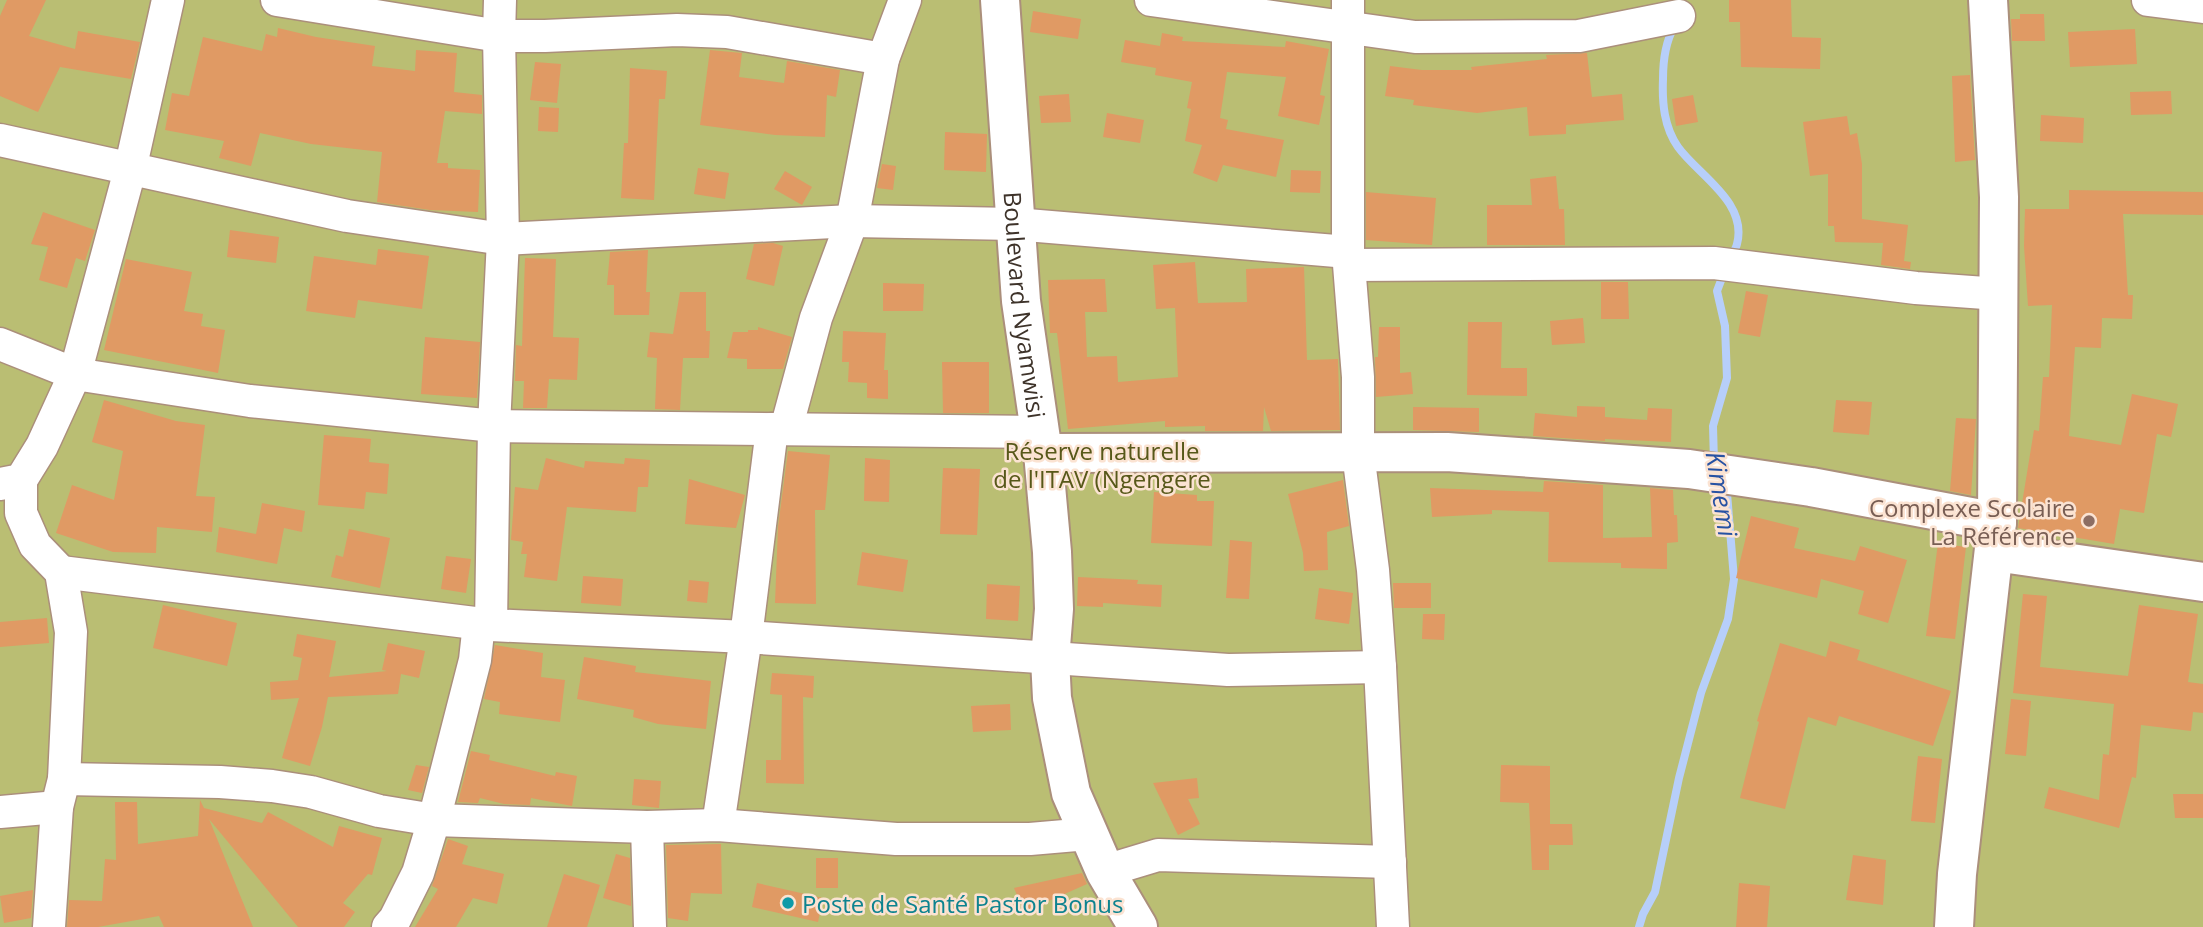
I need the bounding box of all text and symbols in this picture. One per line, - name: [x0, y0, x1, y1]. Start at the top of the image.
- street label: Boulevard Nyamwisi: [997, 190, 1054, 420]
- park label: Réserve naturelle de l'ITAV (Ngengere: [993, 434, 1211, 495]
- water label: Kimemi: [1697, 449, 1747, 540]
- place label: Complexe Scolaire La Référence: [1869, 491, 2075, 552]
- marker: Complexe Scolaire La Référence: [2081, 513, 2097, 529]
- place label: Poste de Santé Pastor Bonus: [802, 887, 1124, 920]
- marker: Poste de Santé Pastor Bonus: [780, 895, 796, 911]

